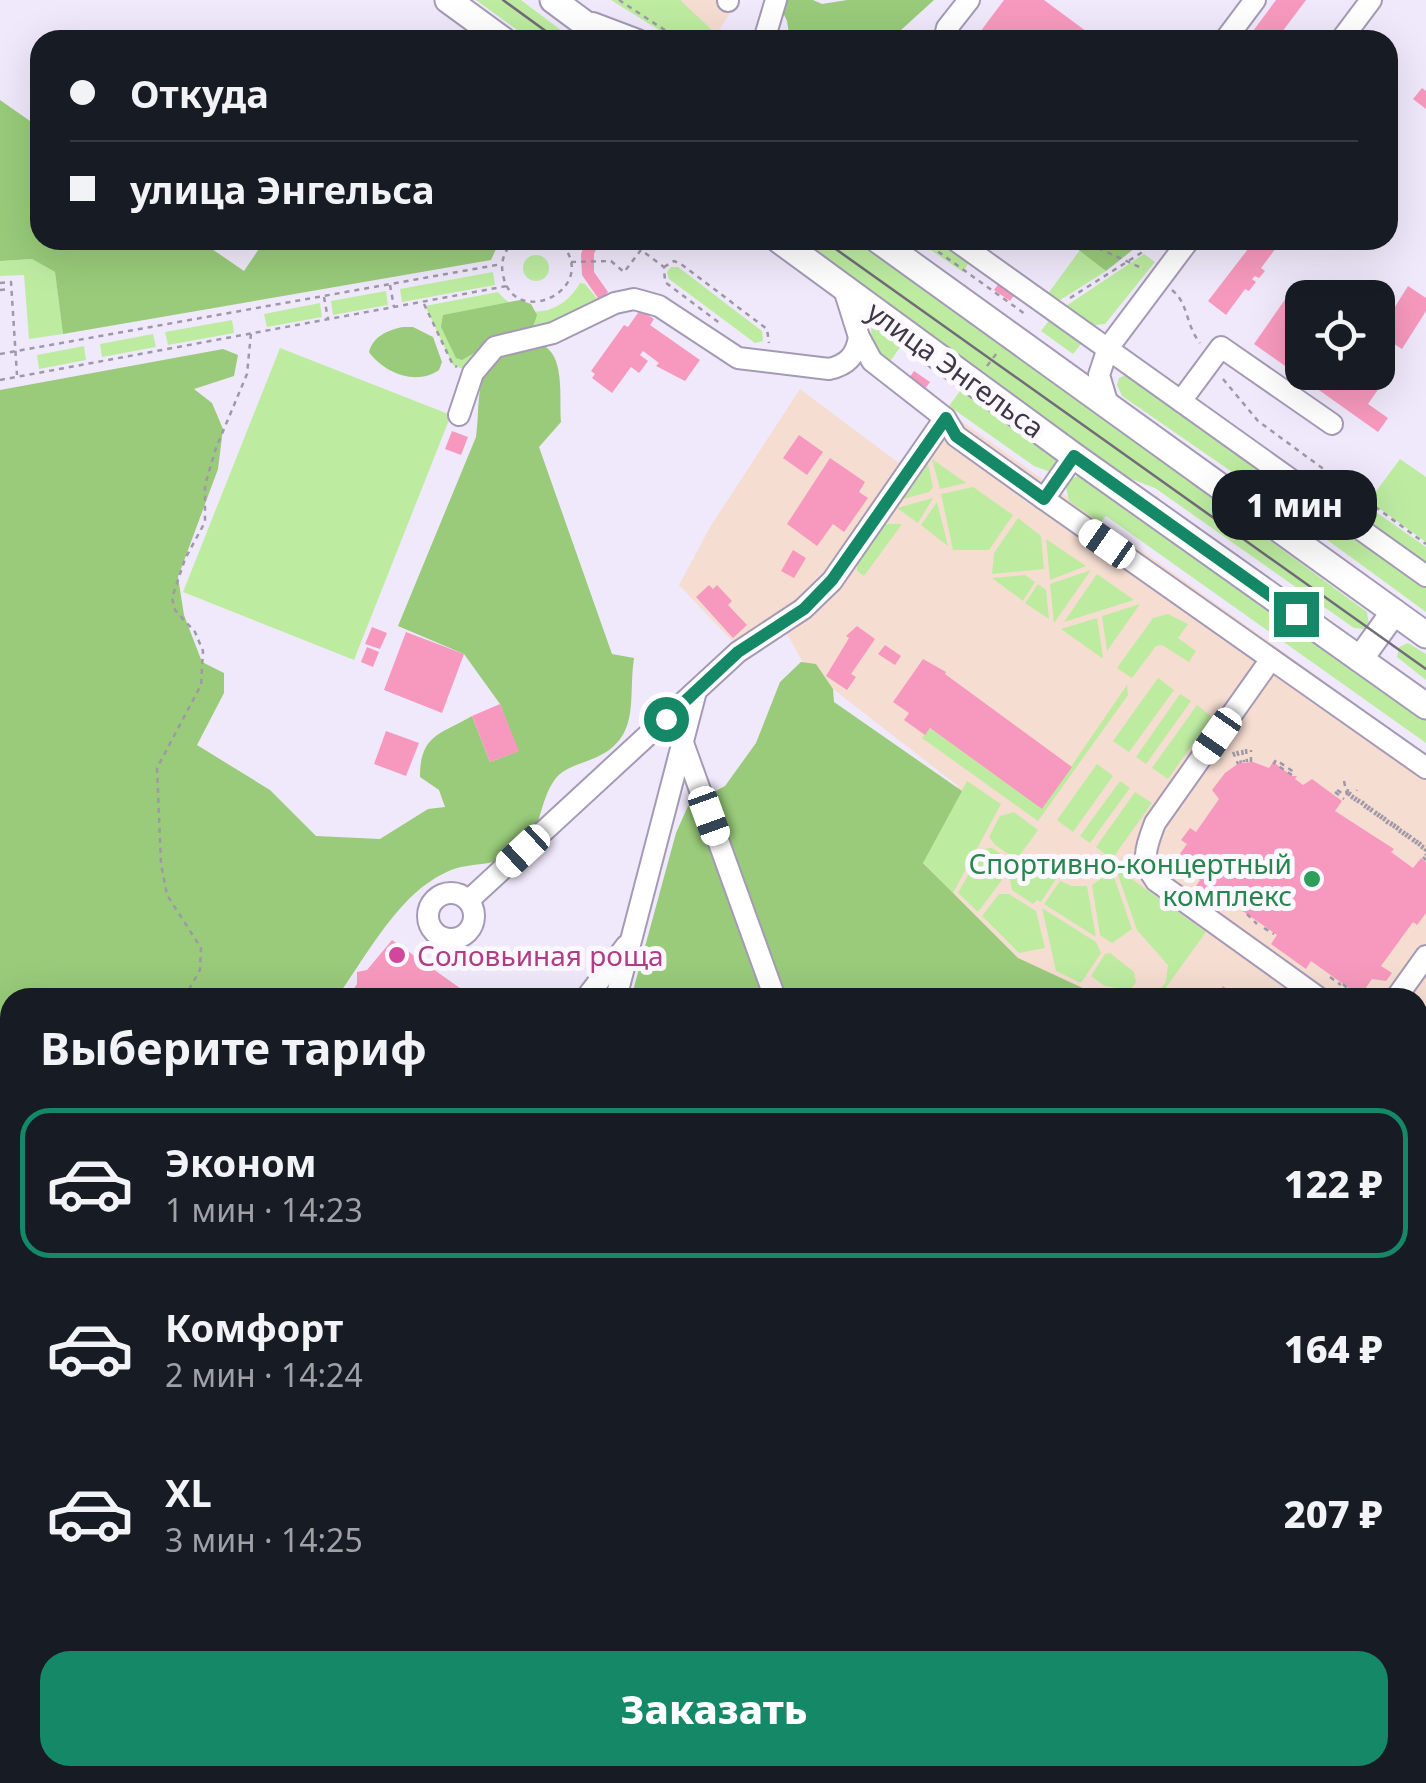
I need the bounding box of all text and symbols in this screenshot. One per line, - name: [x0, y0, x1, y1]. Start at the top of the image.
- text: Откуда: [130, 67, 269, 119]
- text: улица Энгельса: [130, 163, 435, 215]
- map controls: [1285, 280, 1395, 390]
- button: locate: [1285, 280, 1395, 390]
- street label: улица Энгельса: [860, 292, 1052, 446]
- callout: 1 мин: [1214, 469, 1378, 539]
- text: 1 мин: [1246, 483, 1343, 526]
- car: [1074, 515, 1140, 573]
- route end: [1274, 592, 1319, 637]
- route start: [644, 697, 689, 742]
- car: [1188, 703, 1246, 769]
- car: [685, 783, 733, 849]
- car: [491, 820, 555, 882]
- place label: Спортивно-концертный комплекс: [968, 844, 1292, 914]
- marker: Спортивно-концертный комплекс: [1301, 868, 1323, 890]
- place label: Соловьиная роща: [417, 936, 664, 974]
- marker: Соловьиная роща: [386, 944, 408, 966]
- text: Выберите тариф: [40, 1017, 427, 1078]
- text: Эконом: [165, 1136, 317, 1188]
- icon: car: [45, 1138, 135, 1228]
- text: 122 ₽: [1284, 1157, 1383, 1209]
- text: 1 мин · 14:23: [165, 1188, 363, 1231]
- text: Комфорт: [165, 1301, 343, 1353]
- icon: car: [45, 1303, 135, 1393]
- text: 164 ₽: [1284, 1322, 1383, 1374]
- text: 2 мин · 14:24: [165, 1353, 363, 1396]
- text: XL: [165, 1466, 212, 1518]
- icon: car: [45, 1468, 135, 1558]
- text: 207 ₽: [1284, 1487, 1383, 1539]
- text: 3 мин · 14:25: [165, 1518, 363, 1561]
- button: Заказать: [40, 1651, 1388, 1766]

